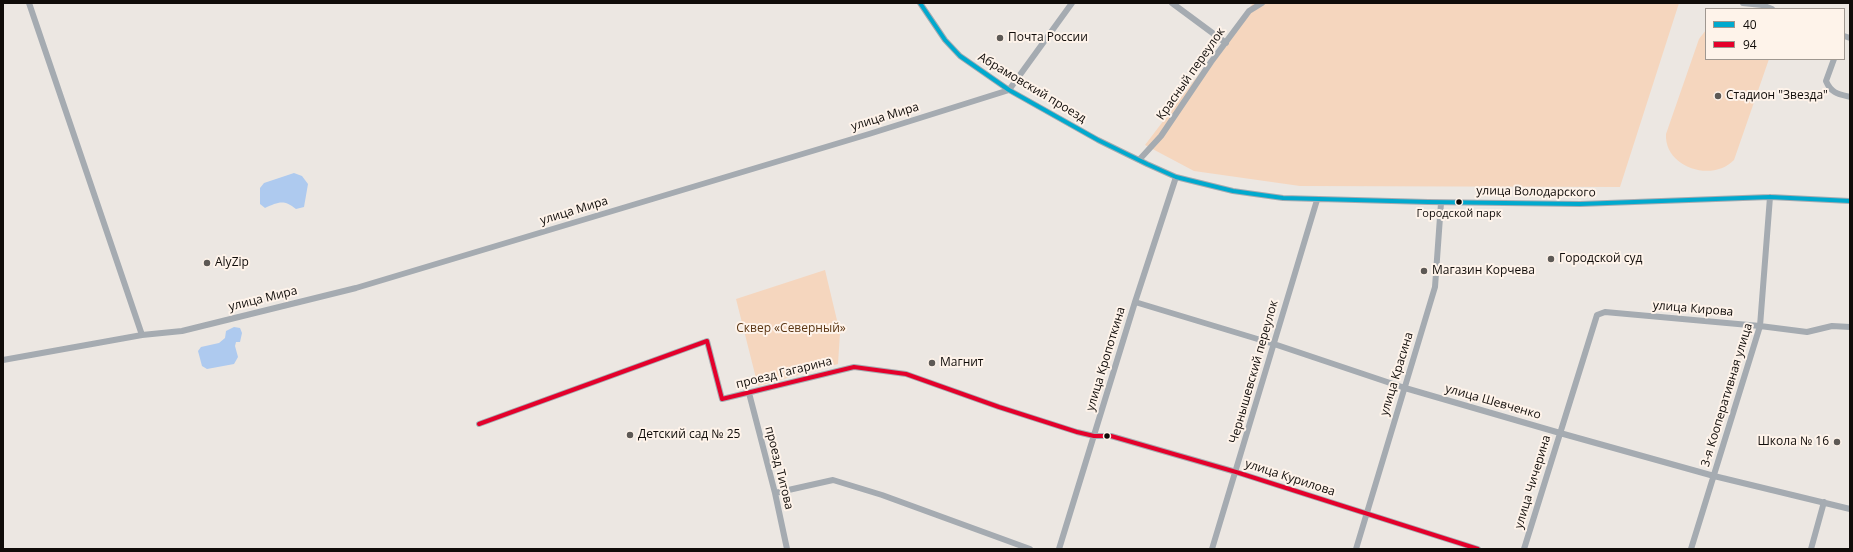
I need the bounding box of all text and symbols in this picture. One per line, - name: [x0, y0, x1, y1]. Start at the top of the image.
- legend: [1705, 8, 1845, 60]
- text: 40: [1743, 16, 1757, 33]
- street label: Красный переулок: [1154, 25, 1228, 123]
- place label: Почта России: [1008, 31, 1088, 45]
- marker: Почта России: [995, 33, 1005, 43]
- text: 94: [1743, 36, 1757, 53]
- street label: Абрамовский проезд: [975, 50, 1089, 126]
- place label: Стадион "Звезда": [1726, 89, 1828, 103]
- marker: Стадион "Звезда": [1713, 91, 1723, 101]
- street label: улица Мира: [849, 100, 921, 134]
- street label: улица Володарского: [1476, 184, 1596, 200]
- street label: улица Мира: [538, 194, 610, 228]
- marker: Городской парк: [1454, 197, 1464, 207]
- place label: Городской парк: [1417, 207, 1501, 221]
- place label: Городской суд: [1559, 252, 1642, 266]
- marker: Городской суд: [1546, 254, 1556, 264]
- place label: AlyZip: [215, 256, 249, 270]
- marker: AlyZip: [202, 258, 212, 268]
- place label: Магазин Корчева: [1432, 264, 1535, 278]
- marker: Магазин Корчева: [1419, 266, 1429, 276]
- street label: улица Мира: [227, 284, 299, 314]
- street label: улица Кирова: [1652, 298, 1734, 320]
- street label: Чернышевский переулок: [1227, 299, 1281, 445]
- street label: улица Кропоткина: [1083, 305, 1129, 413]
- park label: Сквер «Северный»: [736, 322, 846, 336]
- street label: 3-я Кооперативная улица: [1698, 322, 1756, 468]
- street label: улица Красина: [1377, 330, 1417, 418]
- street label: проезд Гагарина: [734, 354, 834, 392]
- place label: Магнит: [940, 356, 984, 370]
- marker: Магнит: [927, 358, 937, 368]
- street label: улица Шевченко: [1444, 381, 1542, 423]
- street label: проезд Титова: [762, 425, 796, 511]
- place label: Детский сад № 25: [638, 428, 740, 442]
- marker: Детский сад № 25: [625, 430, 635, 440]
- unlabelled marker: [1102, 431, 1112, 441]
- street label: улица Чичерина: [1512, 434, 1554, 530]
- place label: Школа № 16: [1757, 435, 1829, 449]
- marker: Школа № 16: [1832, 437, 1842, 447]
- street label: улица Курилова: [1243, 457, 1337, 499]

